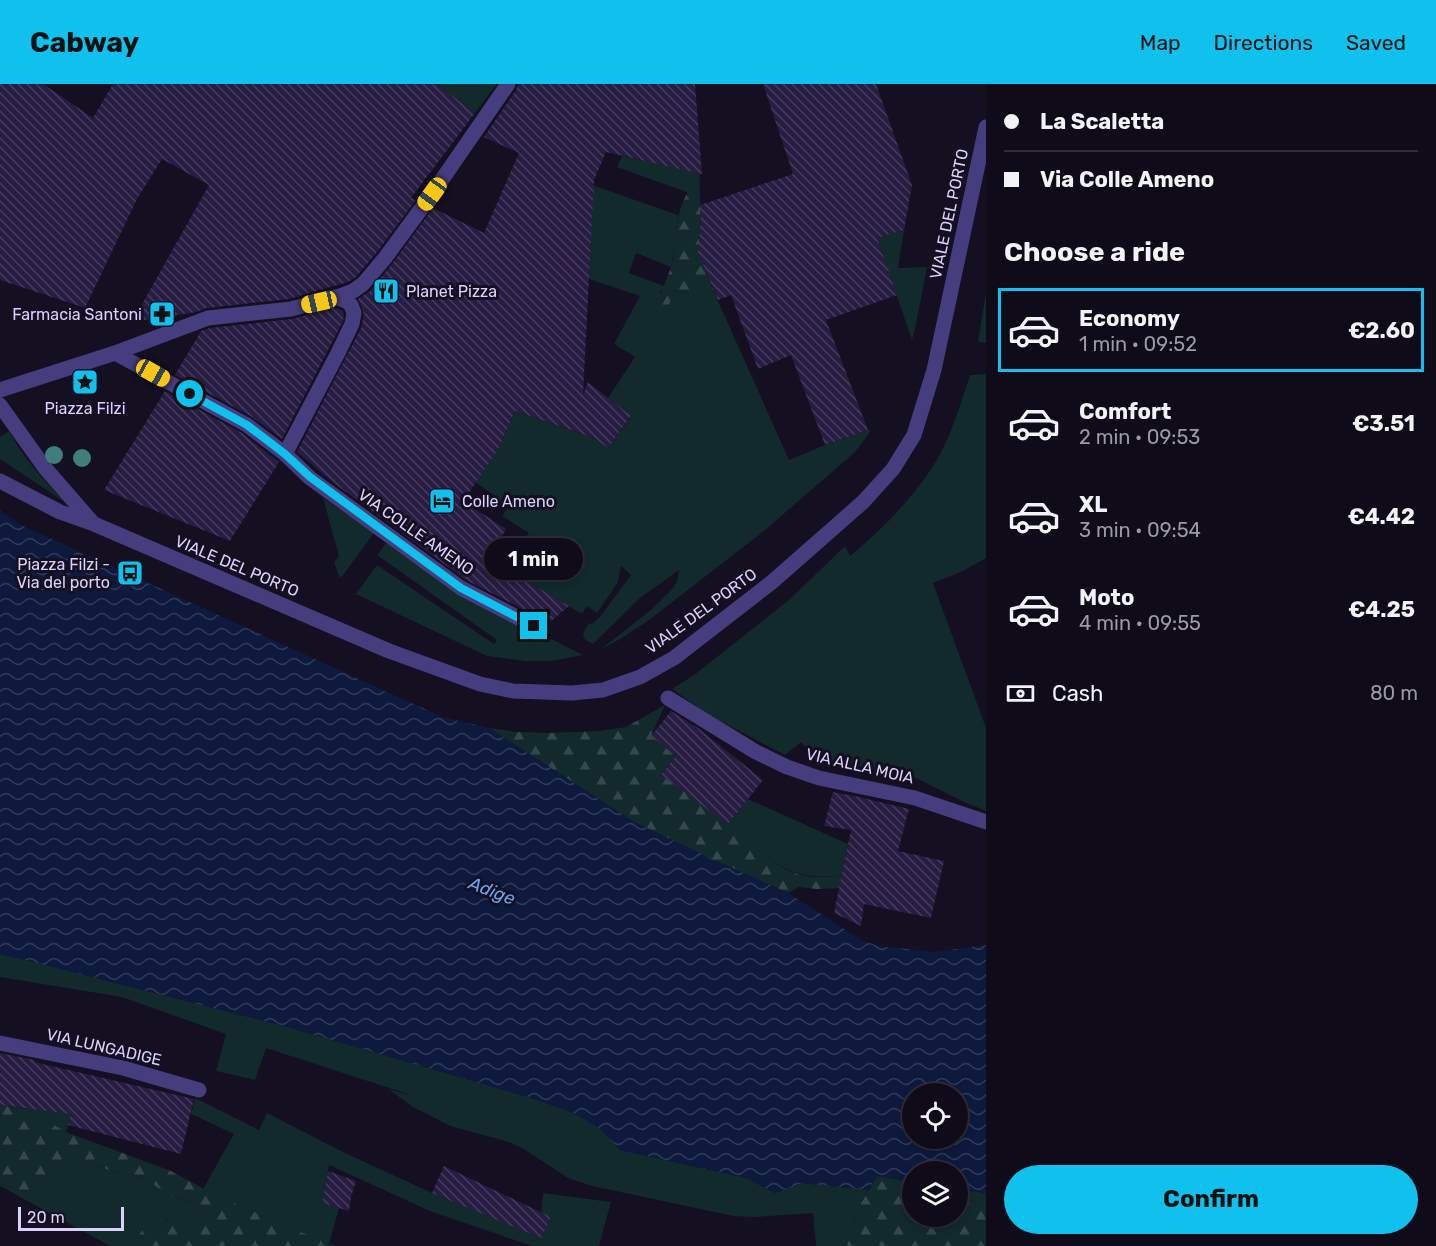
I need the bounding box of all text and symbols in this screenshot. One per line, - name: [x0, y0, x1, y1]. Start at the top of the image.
- text: Cabway: [30, 26, 139, 59]
- text: Map: [1140, 30, 1181, 55]
- text: Directions: [1214, 30, 1313, 55]
- text: Saved: [1346, 30, 1406, 55]
- text: La Scaletta: [1040, 108, 1164, 135]
- street label: VIALE DEL PORTO: [926, 147, 972, 281]
- text: Via Colle Ameno: [1040, 166, 1214, 193]
- car: [414, 174, 450, 214]
- text: Choose a ride: [1004, 236, 1185, 268]
- restaurant icon: Planet Pizza: [371, 276, 401, 306]
- place label: Planet Pizza: [406, 282, 497, 301]
- car: [299, 289, 339, 315]
- pharmacy icon: Farmacia Santoni: [147, 299, 177, 329]
- icon: car: [1007, 303, 1061, 357]
- place label: Farmacia Santoni: [12, 305, 142, 324]
- text: Economy: [1079, 305, 1180, 332]
- text: €2.60: [1348, 317, 1415, 344]
- text: 1 min · 09:52: [1079, 332, 1197, 356]
- car: [133, 356, 173, 390]
- place icon: Piazza Filzi: [70, 367, 100, 397]
- route start: [176, 380, 203, 407]
- icon: car: [1007, 396, 1061, 450]
- text: Comfort: [1079, 398, 1171, 425]
- place label: Piazza Filzi: [44, 399, 126, 418]
- text: €3.51: [1352, 410, 1415, 437]
- text: 2 min · 09:53: [1079, 425, 1200, 449]
- street label: VIA COLLE AMENO: [355, 485, 477, 579]
- hotel icon: Colle Ameno: [427, 486, 457, 516]
- icon: car: [1007, 489, 1061, 543]
- text: XL: [1079, 491, 1107, 518]
- place label: Colle Ameno: [462, 492, 555, 511]
- text: €4.42: [1347, 503, 1415, 530]
- text: 3 min · 09:54: [1079, 518, 1201, 542]
- street label: VIALE DEL PORTO: [172, 531, 302, 601]
- callout: 1 min: [484, 539, 584, 581]
- text: 1 min: [508, 547, 559, 571]
- place label: Piazza Filzi - Via del porto: [16, 555, 110, 592]
- bus stop icon: Piazza Filzi - Via del porto: [115, 558, 145, 588]
- street label: VIALE DEL PORTO: [642, 564, 760, 658]
- icon: car: [1007, 582, 1061, 636]
- text: Moto: [1079, 584, 1134, 611]
- text: €4.25: [1348, 596, 1415, 623]
- text: 4 min · 09:55: [1079, 611, 1201, 635]
- route end: [520, 612, 547, 639]
- icon: cash: [1004, 677, 1037, 710]
- text: Cash: [1052, 680, 1103, 707]
- text: 80 m: [1370, 681, 1418, 705]
- street label: VIA ALLA MOIA: [804, 744, 916, 788]
- water label: Adige: [465, 872, 518, 910]
- street label: VIA LUNGADIGE: [45, 1025, 163, 1069]
- map controls: [902, 1083, 968, 1227]
- button: locate: [902, 1083, 968, 1149]
- button: layers: [902, 1161, 968, 1227]
- button: Confirm: [1004, 1165, 1418, 1234]
- scale bar: [18, 1204, 124, 1232]
- text: 20 m: [27, 1208, 65, 1227]

